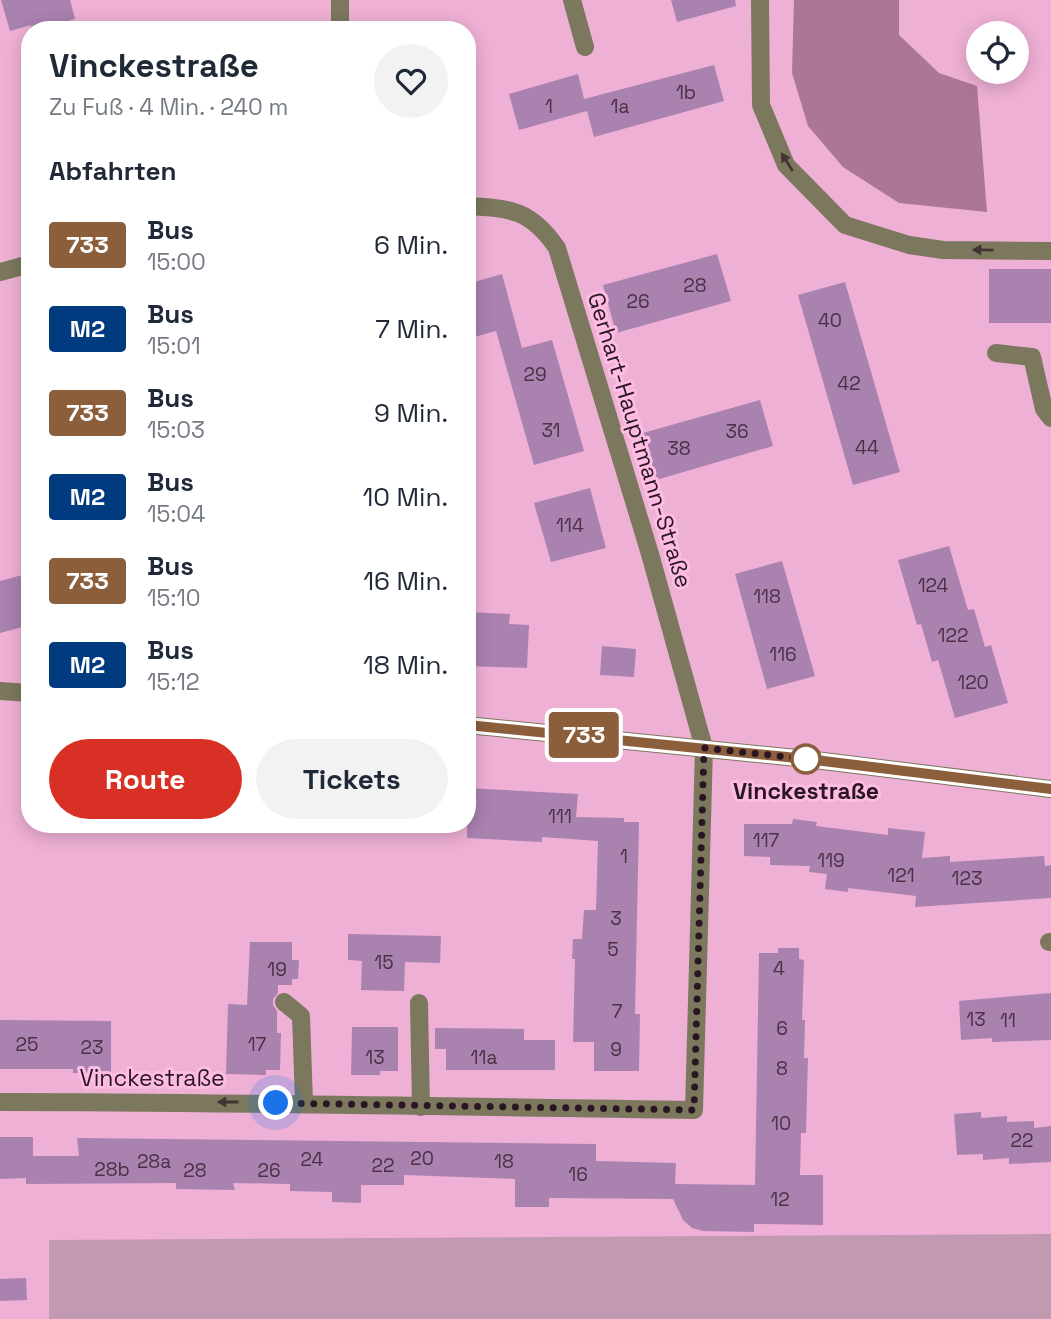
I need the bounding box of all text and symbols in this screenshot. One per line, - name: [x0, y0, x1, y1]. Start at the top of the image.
- map controls: [966, 21, 1029, 84]
- button: locate: [966, 21, 1029, 84]
- button: heart: [374, 44, 448, 118]
- text: Vinckestraße: [49, 45, 259, 87]
- house number: 1b: [676, 80, 696, 105]
- text: Zu Fuß · 4 Min. · 240 m: [49, 92, 288, 122]
- house number: 1: [545, 94, 553, 119]
- house number: 1a: [611, 94, 630, 119]
- one-way arrow: [780, 152, 793, 172]
- text: Abfahrten: [49, 154, 177, 188]
- text: Bus: [147, 213, 194, 247]
- text: 6 Min.: [374, 228, 448, 262]
- text: 733: [66, 229, 109, 260]
- one-way arrow: [972, 244, 994, 256]
- text: 15:00: [147, 247, 206, 277]
- house number: 28: [683, 273, 707, 298]
- street label: Gerhart-Hauptmann-Straße: [581, 289, 699, 591]
- house number: 26: [626, 289, 650, 314]
- text: Bus: [147, 297, 194, 331]
- house number: 40: [818, 308, 842, 333]
- text: 7 Min.: [375, 312, 448, 346]
- text: M2: [70, 313, 105, 344]
- text: 15:01: [147, 331, 201, 361]
- house number: 29: [523, 362, 547, 387]
- house number: 42: [837, 371, 861, 396]
- text: Bus: [147, 381, 194, 415]
- text: 9 Min.: [374, 396, 448, 430]
- text: 733: [66, 397, 109, 428]
- text: 15:03: [147, 415, 205, 445]
- house number: 31: [541, 418, 561, 443]
- house number: 36: [725, 419, 749, 444]
- house number: 44: [855, 435, 879, 460]
- house number: 38: [667, 436, 691, 461]
- text: Bus: [147, 465, 194, 499]
- text: 10 Min.: [362, 480, 448, 514]
- text: M2: [70, 481, 105, 512]
- text: 15:04: [147, 499, 205, 529]
- house number: 114: [556, 513, 584, 538]
- text: Bus: [147, 549, 194, 583]
- text: 16 Min.: [363, 564, 448, 598]
- text: 733: [66, 565, 109, 596]
- house number: 124: [918, 573, 948, 598]
- text: 15:10: [147, 583, 201, 613]
- house number: 118: [753, 584, 781, 609]
- house number: 122: [938, 623, 968, 648]
- text: Bus: [147, 633, 194, 667]
- house number: 116: [769, 642, 797, 667]
- text: 18 Min.: [363, 648, 448, 682]
- text: M2: [70, 649, 105, 680]
- text: 15:12: [147, 667, 200, 697]
- house number: 120: [957, 670, 989, 695]
- line badge: 733: [544, 712, 624, 758]
- text: 733: [563, 719, 605, 750]
- button: Route: [49, 739, 242, 819]
- button: Tickets: [256, 739, 448, 819]
- marker: Vinckestraße: [791, 744, 821, 774]
- place label: Vinckestraße: [733, 776, 879, 806]
- house number: 111: [548, 804, 572, 829]
- house number: 117: [753, 828, 780, 853]
- house number: 1: [620, 844, 628, 869]
- house number: 119: [817, 848, 845, 873]
- house number: 121: [887, 863, 915, 888]
- house number: 123: [952, 866, 982, 891]
- house number: 3: [610, 906, 622, 931]
- house number: 5: [607, 937, 619, 962]
- house number: 15: [374, 950, 394, 975]
- house number: 4: [773, 956, 785, 981]
- house number: 19: [267, 957, 287, 982]
- house number: 7: [612, 999, 623, 1024]
- house number: 13: [966, 1007, 986, 1032]
- house number: 11: [1000, 1008, 1016, 1033]
- house number: 6: [776, 1016, 788, 1041]
- house number: 25: [16, 1032, 38, 1057]
- house number: 17: [248, 1032, 267, 1057]
- house number: 23: [81, 1035, 103, 1060]
- house number: 9: [610, 1037, 622, 1062]
- house number: 13: [365, 1045, 385, 1070]
- house number: 11a: [471, 1045, 497, 1070]
- house number: 8: [776, 1056, 788, 1081]
- street label: Vinckestraße: [79, 1063, 225, 1093]
- your location: [258, 1085, 293, 1120]
- one-way arrow: [216, 1097, 238, 1108]
- house number: 10: [771, 1111, 791, 1136]
- house number: 22: [1011, 1128, 1033, 1153]
- house number: 20: [410, 1146, 434, 1171]
- house number: 24: [301, 1147, 324, 1172]
- house number: 28a: [137, 1149, 171, 1174]
- house number: 18: [494, 1149, 514, 1174]
- house number: 22: [372, 1153, 394, 1178]
- house number: 28b: [94, 1157, 130, 1182]
- house number: 28: [183, 1158, 207, 1183]
- house number: 26: [257, 1158, 281, 1183]
- house number: 16: [568, 1162, 588, 1187]
- house number: 12: [770, 1187, 790, 1212]

